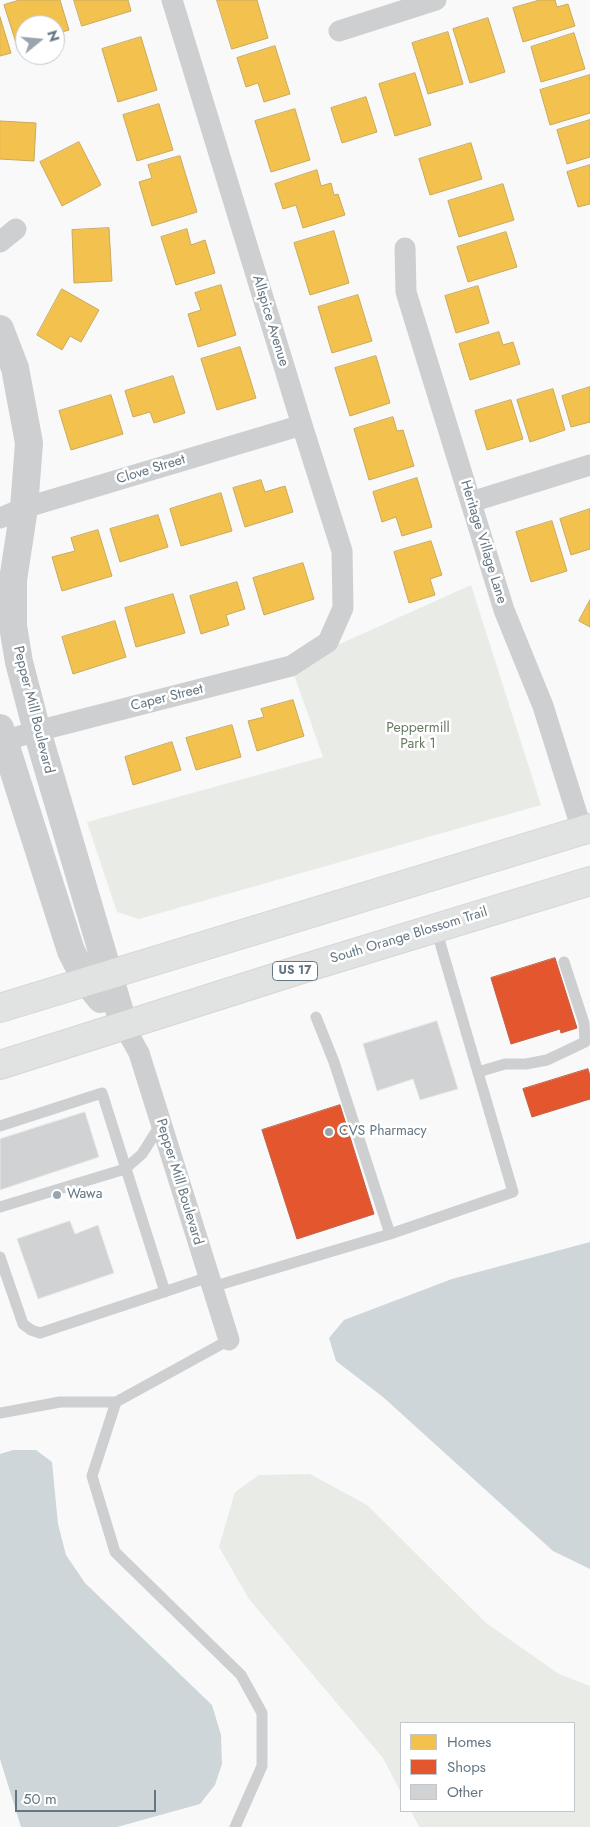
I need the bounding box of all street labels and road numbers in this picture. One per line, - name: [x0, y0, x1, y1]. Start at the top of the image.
- street label: Allspice Avenue: [248, 273, 292, 369]
- street label: Clove Street: [115, 452, 187, 488]
- street label: Heritage Village Lane: [456, 478, 510, 606]
- street label: Pepper Mill Boulevard: [9, 644, 57, 776]
- street label: Caper Street: [129, 681, 205, 715]
- street label: South Orange Blossom Trail: [328, 904, 490, 968]
- road number: US 17: [272, 961, 318, 980]
- street label: Pepper Mill Boulevard: [152, 1117, 206, 1247]

